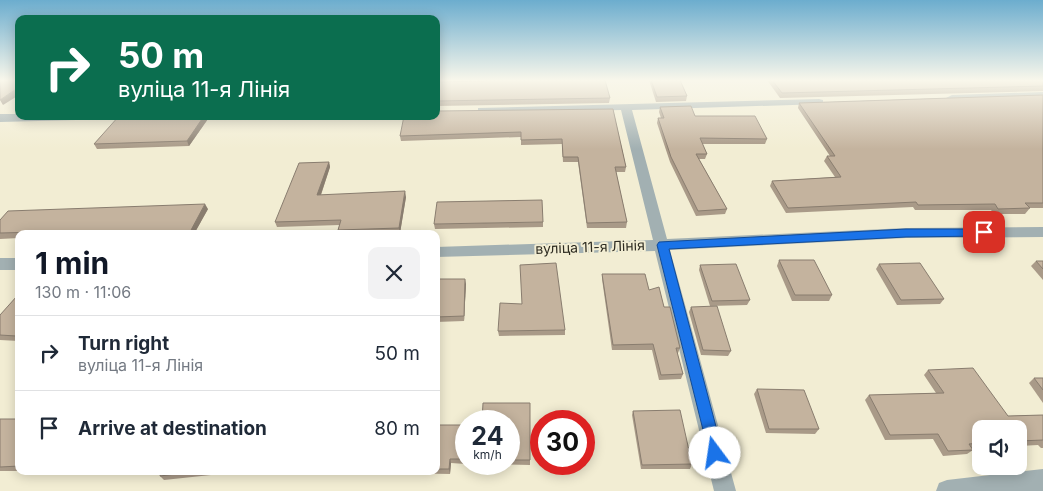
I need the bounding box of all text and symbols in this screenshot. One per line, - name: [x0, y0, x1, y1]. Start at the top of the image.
- text: 50 m: [118, 34, 204, 76]
- icon: right: [35, 35, 100, 100]
- text: вуліца 11-я Лінія: [118, 76, 290, 102]
- pin: [963, 211, 1005, 253]
- icon: arrive: [970, 218, 998, 246]
- street label: вуліца 11-я Лінія: [535, 236, 645, 257]
- text: 1 min: [35, 245, 109, 281]
- button: close: [368, 247, 420, 299]
- text: 130 m · 11:06: [35, 282, 131, 302]
- text: Turn right: [78, 332, 169, 355]
- icon: right: [35, 339, 63, 367]
- text: 50 m: [374, 342, 420, 365]
- text: вуліца 11-я Лінія: [78, 355, 203, 375]
- speed limit sign: 30: [530, 410, 595, 475]
- icon: arrive: [35, 414, 63, 442]
- text: Arrive at destination: [78, 417, 267, 440]
- text: 80 m: [374, 417, 420, 440]
- map controls: [972, 420, 1027, 475]
- button: sound: [972, 420, 1027, 475]
- text: 24: [471, 421, 504, 451]
- position arrow: [688, 426, 740, 478]
- text: km/h: [473, 447, 502, 462]

